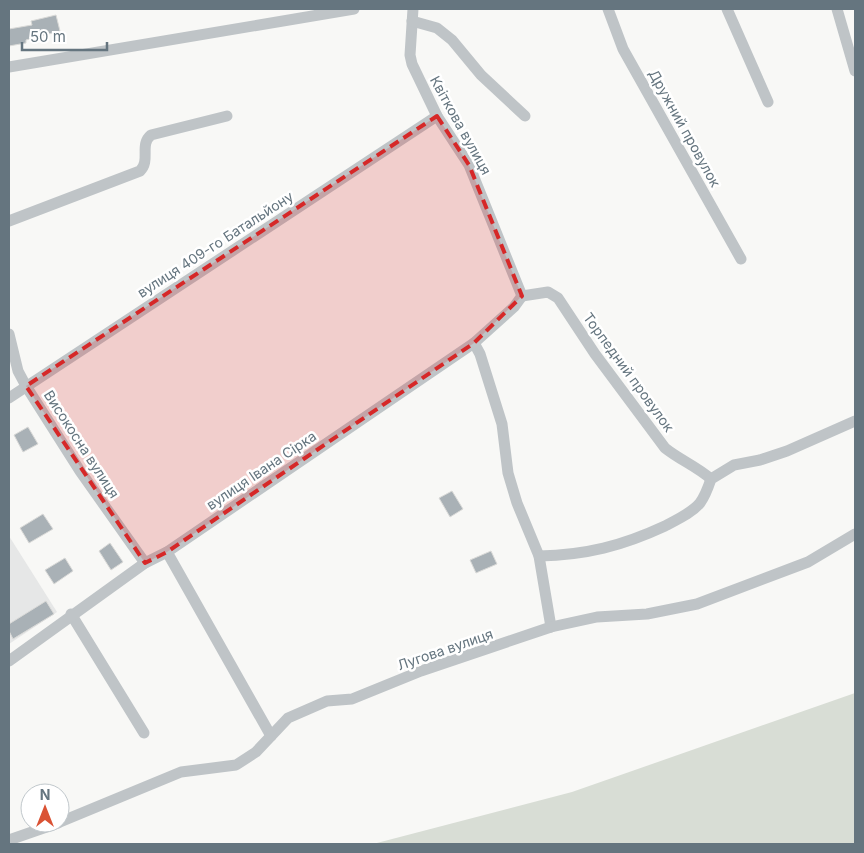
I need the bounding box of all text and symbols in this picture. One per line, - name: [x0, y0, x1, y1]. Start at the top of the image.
- scale bar: [22, 20, 108, 52]
- text: 50 m: [30, 27, 66, 46]
- street label: Дружний провулок: [646, 66, 725, 190]
- street label: Квіткова вулиця: [427, 73, 495, 177]
- street label: вулиця 409-го Батальйону: [134, 187, 296, 301]
- street label: Торпедний провулок: [580, 309, 678, 435]
- street label: Високосна вулиця: [41, 387, 123, 501]
- street label: вулиця Івана Сірка: [203, 427, 319, 513]
- street label: Лугова вулиця: [395, 625, 495, 673]
- north arrow: [20, 783, 70, 833]
- text: N: [40, 786, 50, 803]

